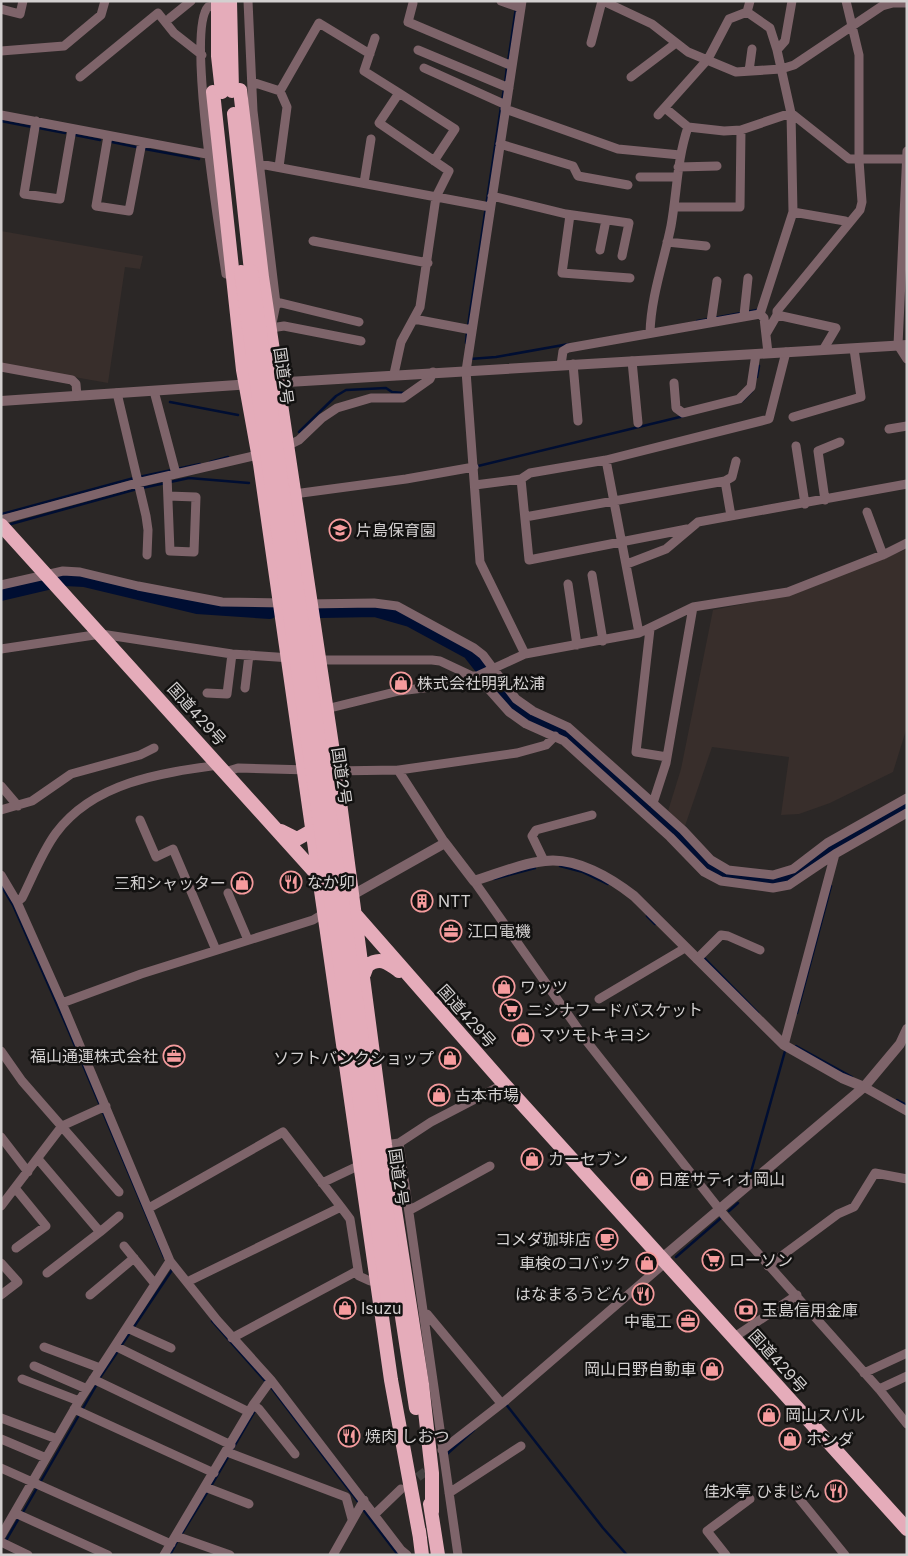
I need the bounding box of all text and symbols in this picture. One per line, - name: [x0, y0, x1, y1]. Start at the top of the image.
- street label: 国道2号: [270, 346, 298, 406]
- school or university icon: 片島保育園: [328, 518, 352, 542]
- place label: 片島保育園: [356, 520, 436, 540]
- shop icon: 株式会社明乳松浦: [389, 671, 413, 695]
- place label: 株式会社明乳松浦: [417, 673, 545, 693]
- street label: 国道429号: [163, 678, 231, 750]
- street label: 国道2号: [328, 746, 356, 806]
- restaurant icon: なか卯: [279, 870, 303, 894]
- shop icon: 三和シャッター: [230, 871, 254, 895]
- place label: なか卯: [307, 872, 355, 892]
- place label: 三和シャッター: [114, 873, 226, 893]
- building icon: NTT: [410, 889, 434, 913]
- place label: NTT: [438, 891, 471, 911]
- office icon: 江口電機: [439, 919, 463, 943]
- place label: 江口電機: [467, 921, 531, 941]
- shop icon: ワッツ: [492, 975, 516, 999]
- place label: ワッツ: [520, 977, 568, 997]
- street label: 国道429号: [433, 980, 501, 1052]
- supermarket icon: ニシナフードバスケット: [499, 998, 523, 1022]
- place label: ニシナフードバスケット: [527, 1000, 703, 1020]
- shop icon: マツモトキヨシ: [511, 1023, 535, 1047]
- place label: マツモトキヨシ: [539, 1025, 651, 1045]
- office icon: 福山通運株式会社: [162, 1044, 186, 1068]
- place label: 福山通運株式会社: [30, 1046, 158, 1066]
- shop icon: ソフトバンクショップ: [438, 1046, 462, 1070]
- place label: ソフトバンクショップ: [273, 1048, 434, 1068]
- shop icon: 古本市場: [427, 1083, 451, 1107]
- place label: 古本市場: [455, 1085, 519, 1105]
- street label: 国道2号: [385, 1147, 413, 1207]
- shop icon: カーセブン: [520, 1147, 544, 1171]
- place label: カーセブン: [548, 1149, 628, 1169]
- shop icon: 日産サティオ岡山: [630, 1167, 654, 1191]
- place label: 日産サティオ岡山: [658, 1169, 785, 1189]
- cafe icon: コメダ珈琲店: [595, 1227, 619, 1251]
- place label: コメダ珈琲店: [495, 1229, 591, 1249]
- supermarket icon: ローソン: [701, 1248, 725, 1272]
- place label: ローソン: [729, 1250, 793, 1270]
- shop icon: 車検のコバック: [635, 1251, 659, 1275]
- place label: 車検のコバック: [519, 1253, 631, 1273]
- restaurant icon: はなまるうどん: [631, 1282, 655, 1306]
- place label: はなまるうどん: [515, 1284, 627, 1304]
- shop icon: Isuzu: [333, 1296, 357, 1320]
- place label: Isuzu: [361, 1298, 402, 1318]
- bank icon: 玉島信用金庫: [734, 1298, 758, 1322]
- place label: 玉島信用金庫: [762, 1300, 858, 1320]
- office icon: 中電工: [676, 1309, 700, 1333]
- place label: 中電工: [624, 1311, 672, 1331]
- street label: 国道429号: [744, 1325, 812, 1397]
- shop icon: 岡山日野自動車: [700, 1357, 724, 1381]
- place label: 岡山日野自動車: [584, 1359, 696, 1379]
- shop icon: 岡山スバル: [757, 1403, 781, 1427]
- place label: 岡山スバル: [785, 1405, 865, 1425]
- restaurant icon: 焼肉 しおつ: [337, 1424, 361, 1448]
- place label: 焼肉 しおつ: [365, 1426, 450, 1446]
- shop icon: ホンダ: [778, 1427, 802, 1451]
- place label: ホンダ: [806, 1429, 854, 1449]
- restaurant icon: 佳水亭 ひまじん: [824, 1479, 848, 1503]
- place label: 佳水亭 ひまじん: [703, 1481, 820, 1501]

